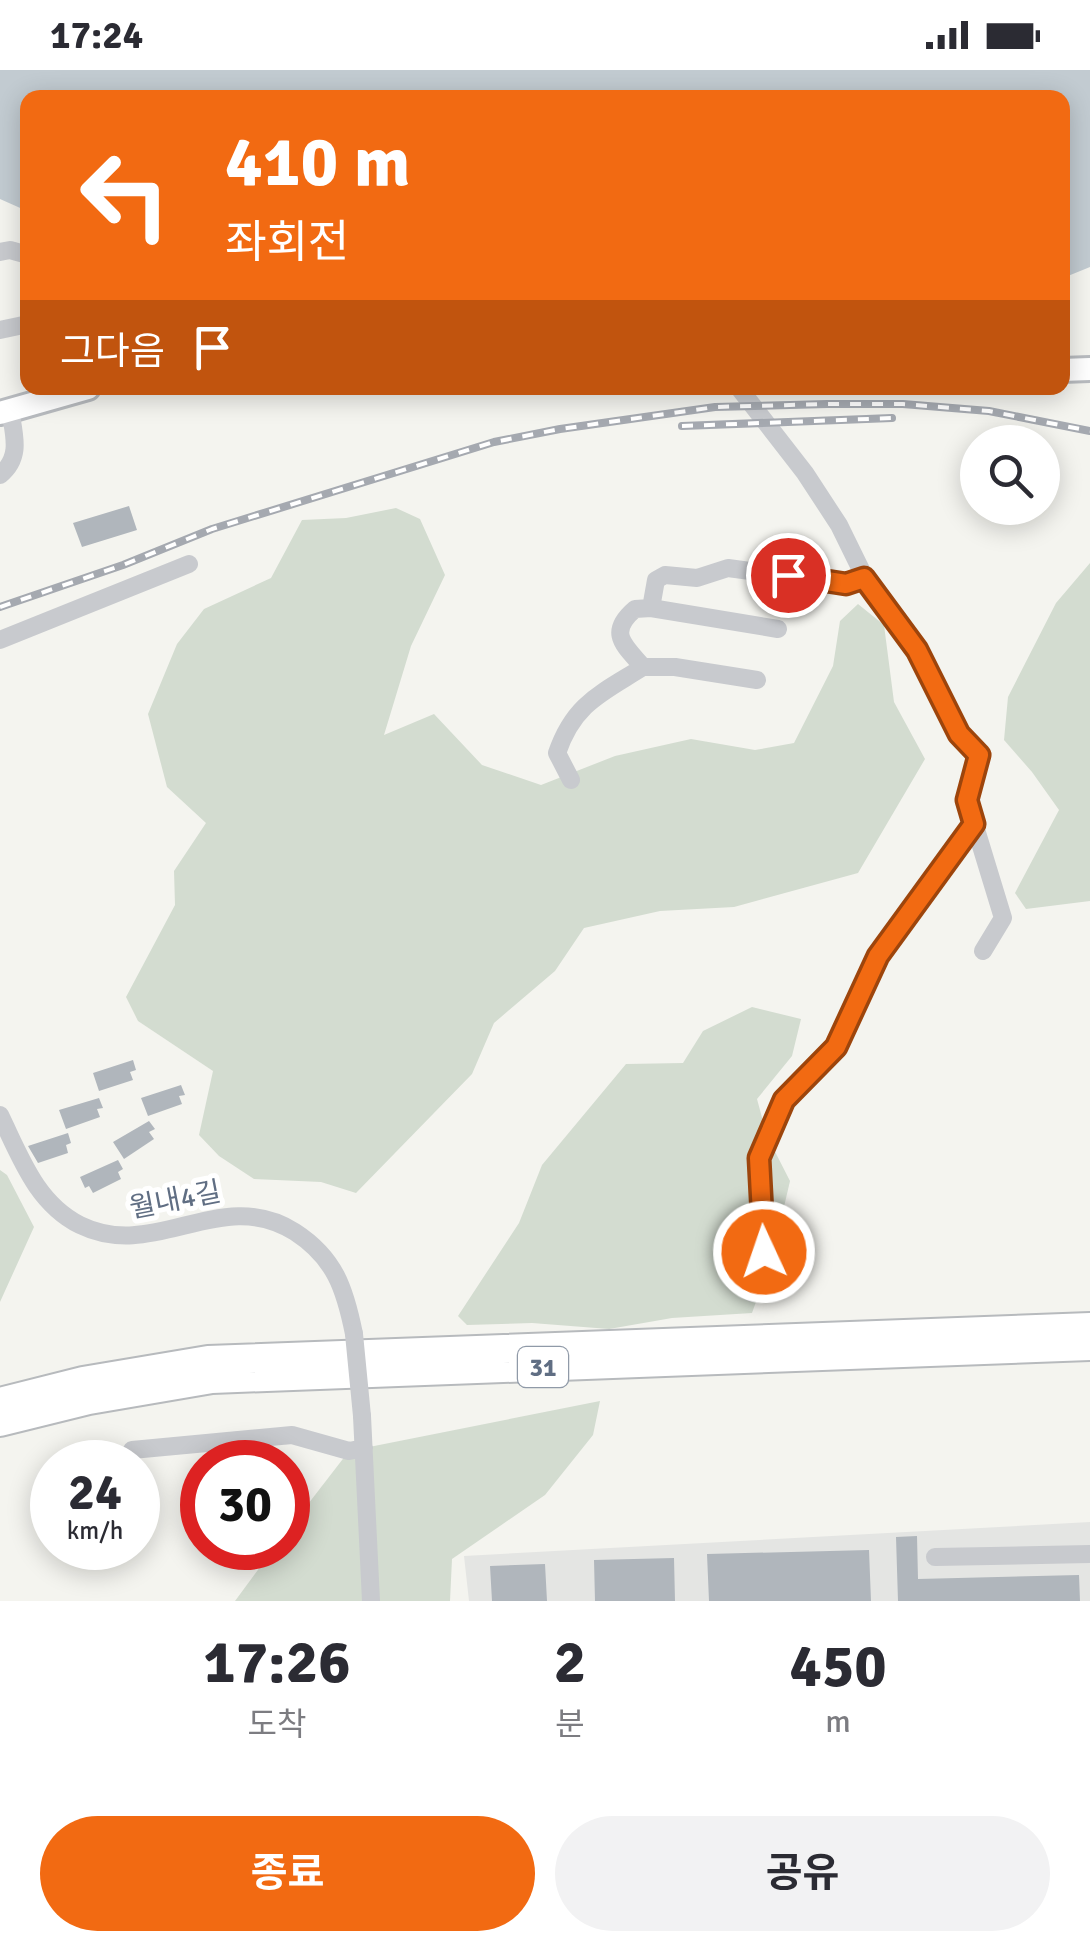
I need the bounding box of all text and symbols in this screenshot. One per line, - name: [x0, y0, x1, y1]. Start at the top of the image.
- text: 17:24: [50, 12, 143, 59]
- text: 410 m: [225, 119, 410, 205]
- icon: left: [60, 130, 190, 260]
- text: 좌회전: [225, 215, 349, 270]
- icon: arrive: [185, 320, 240, 375]
- text: 그다음: [60, 328, 165, 375]
- map controls: [960, 425, 1060, 525]
- button: search: [960, 425, 1060, 525]
- pin: [746, 533, 831, 618]
- icon: arrive: [761, 548, 816, 603]
- street label: 월내4길: [127, 1174, 224, 1225]
- position arrow: [712, 1200, 816, 1304]
- road number: 31: [518, 1347, 568, 1387]
- speed limit sign: 30: [180, 1440, 310, 1570]
- text: 24: [68, 1462, 122, 1524]
- text: km/h: [67, 1515, 123, 1546]
- text: 17:26: [203, 1626, 351, 1700]
- text: 2: [554, 1626, 586, 1700]
- text: 450: [789, 1630, 887, 1704]
- text: m: [825, 1702, 851, 1741]
- text: 도착: [247, 1705, 306, 1744]
- text: 분: [555, 1705, 585, 1744]
- button: 종료: [40, 1816, 535, 1931]
- button: 공유: [555, 1816, 1050, 1931]

